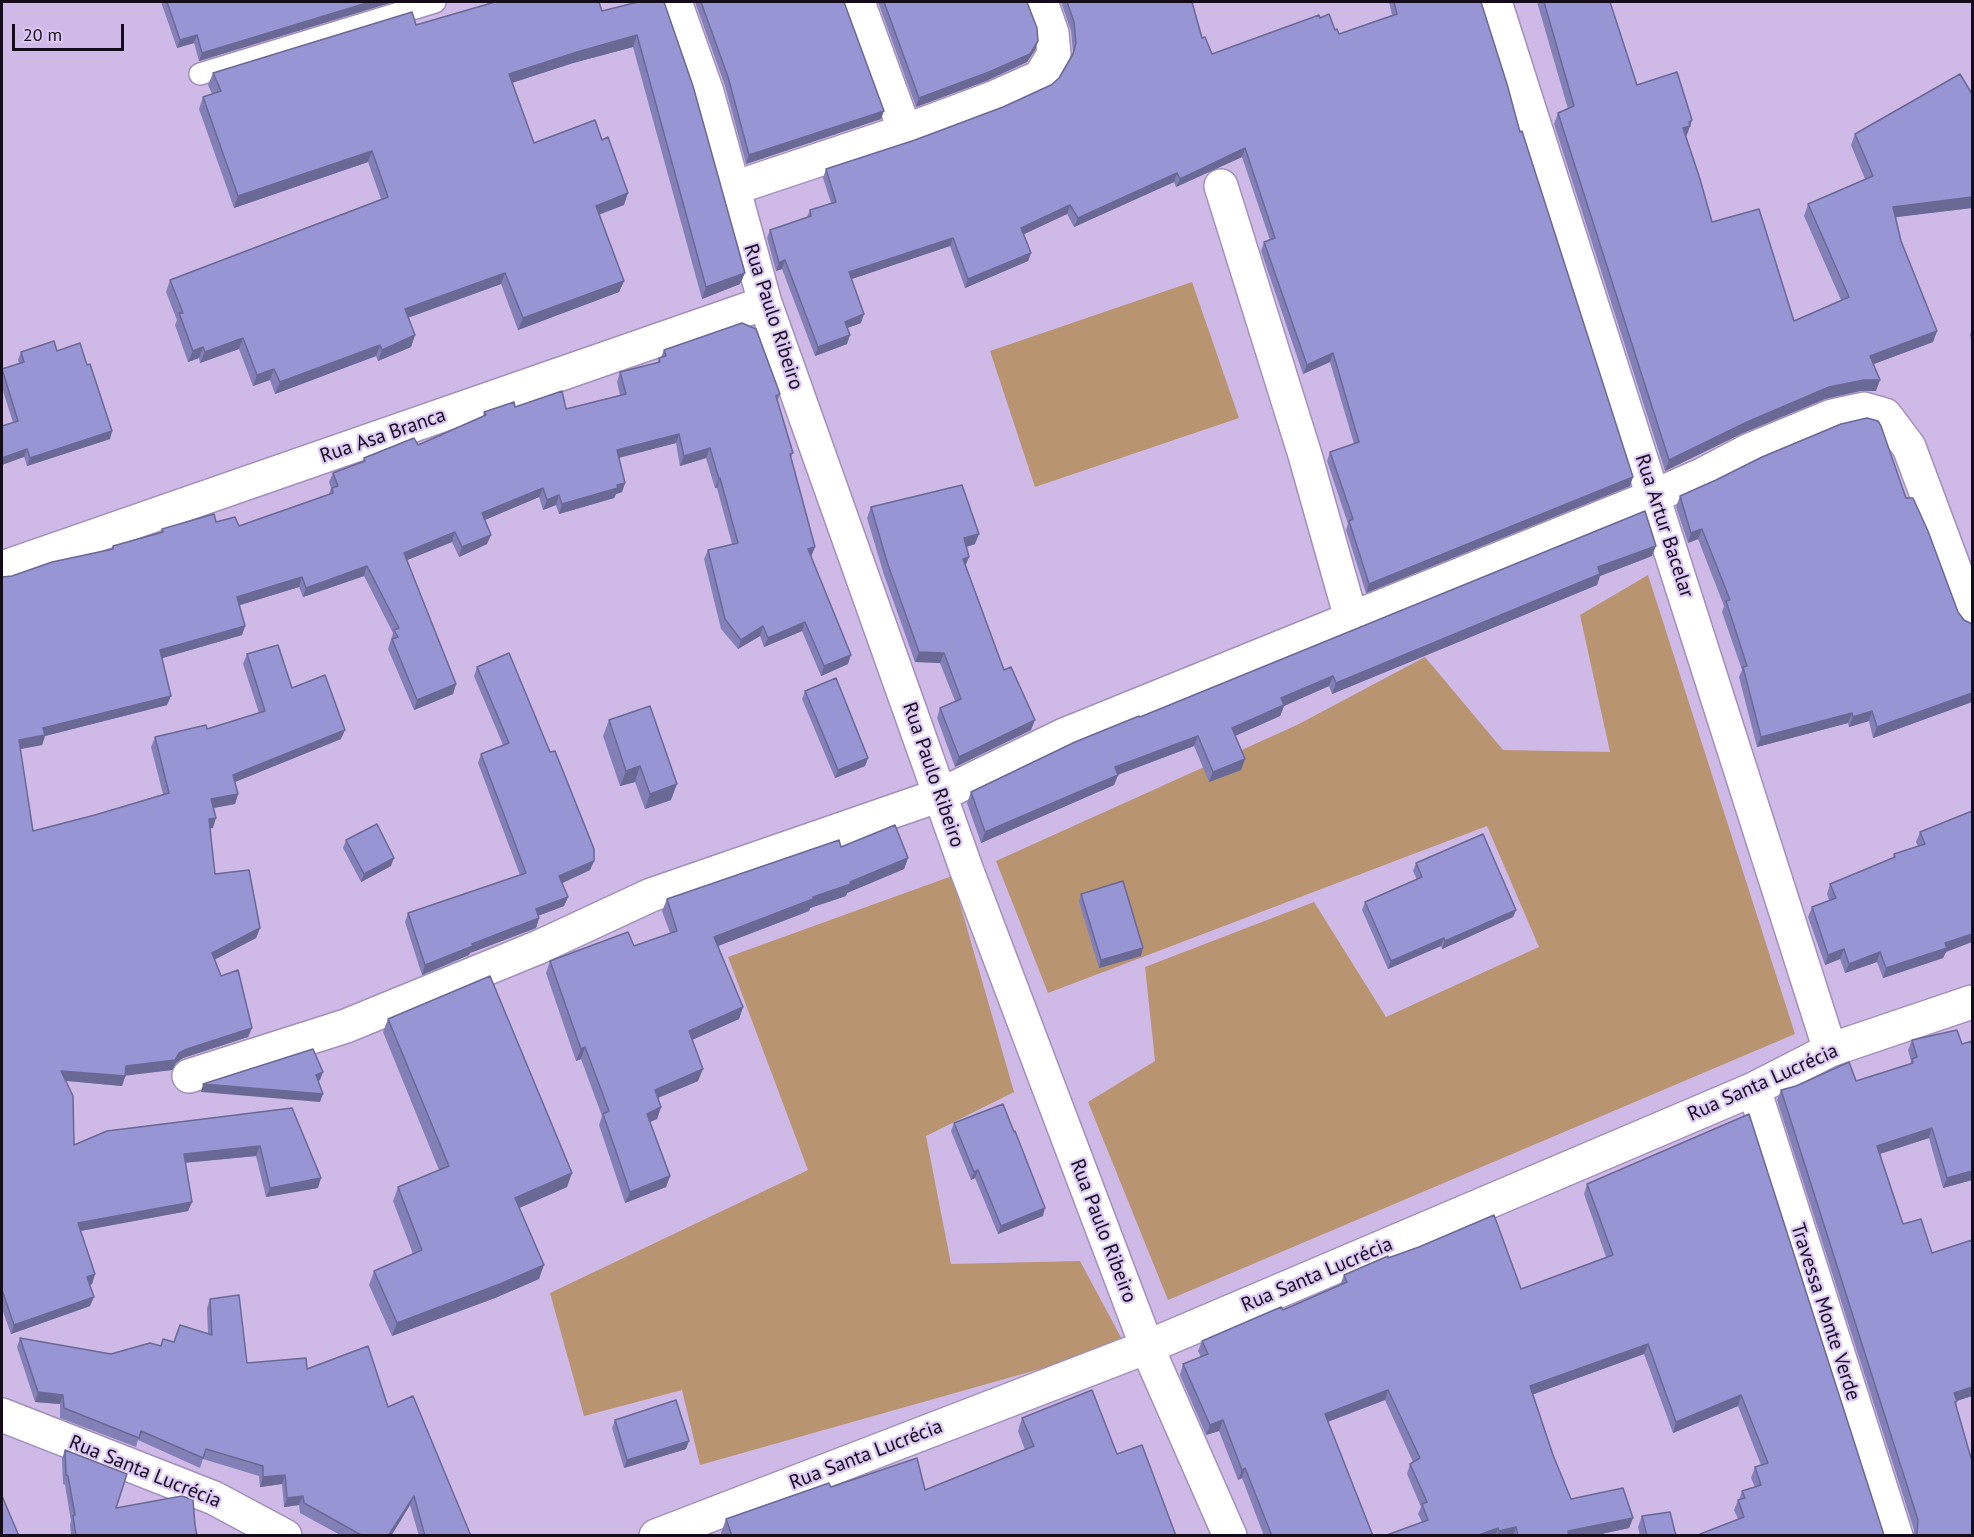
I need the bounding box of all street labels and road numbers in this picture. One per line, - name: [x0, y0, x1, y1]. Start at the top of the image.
- street label: Rua Paulo Ribeiro: [738, 241, 808, 393]
- street label: Rua Asa Branca: [317, 403, 449, 469]
- street label: Rua Artur Bacelar: [1630, 451, 1698, 601]
- street label: Rua Paulo Ribeiro: [897, 699, 969, 851]
- street label: Rua Santa Lucrécia: [1684, 1039, 1842, 1127]
- street label: Rua Paulo Ribeiro: [1065, 1156, 1141, 1306]
- street label: Travessa Monte Verde: [1785, 1220, 1865, 1404]
- street label: Rua Santa Lucrécia: [1238, 1232, 1396, 1318]
- street label: Rua Santa Lucrécia: [786, 1415, 946, 1495]
- street label: Rua Santa Lucrécia: [65, 1431, 225, 1513]

